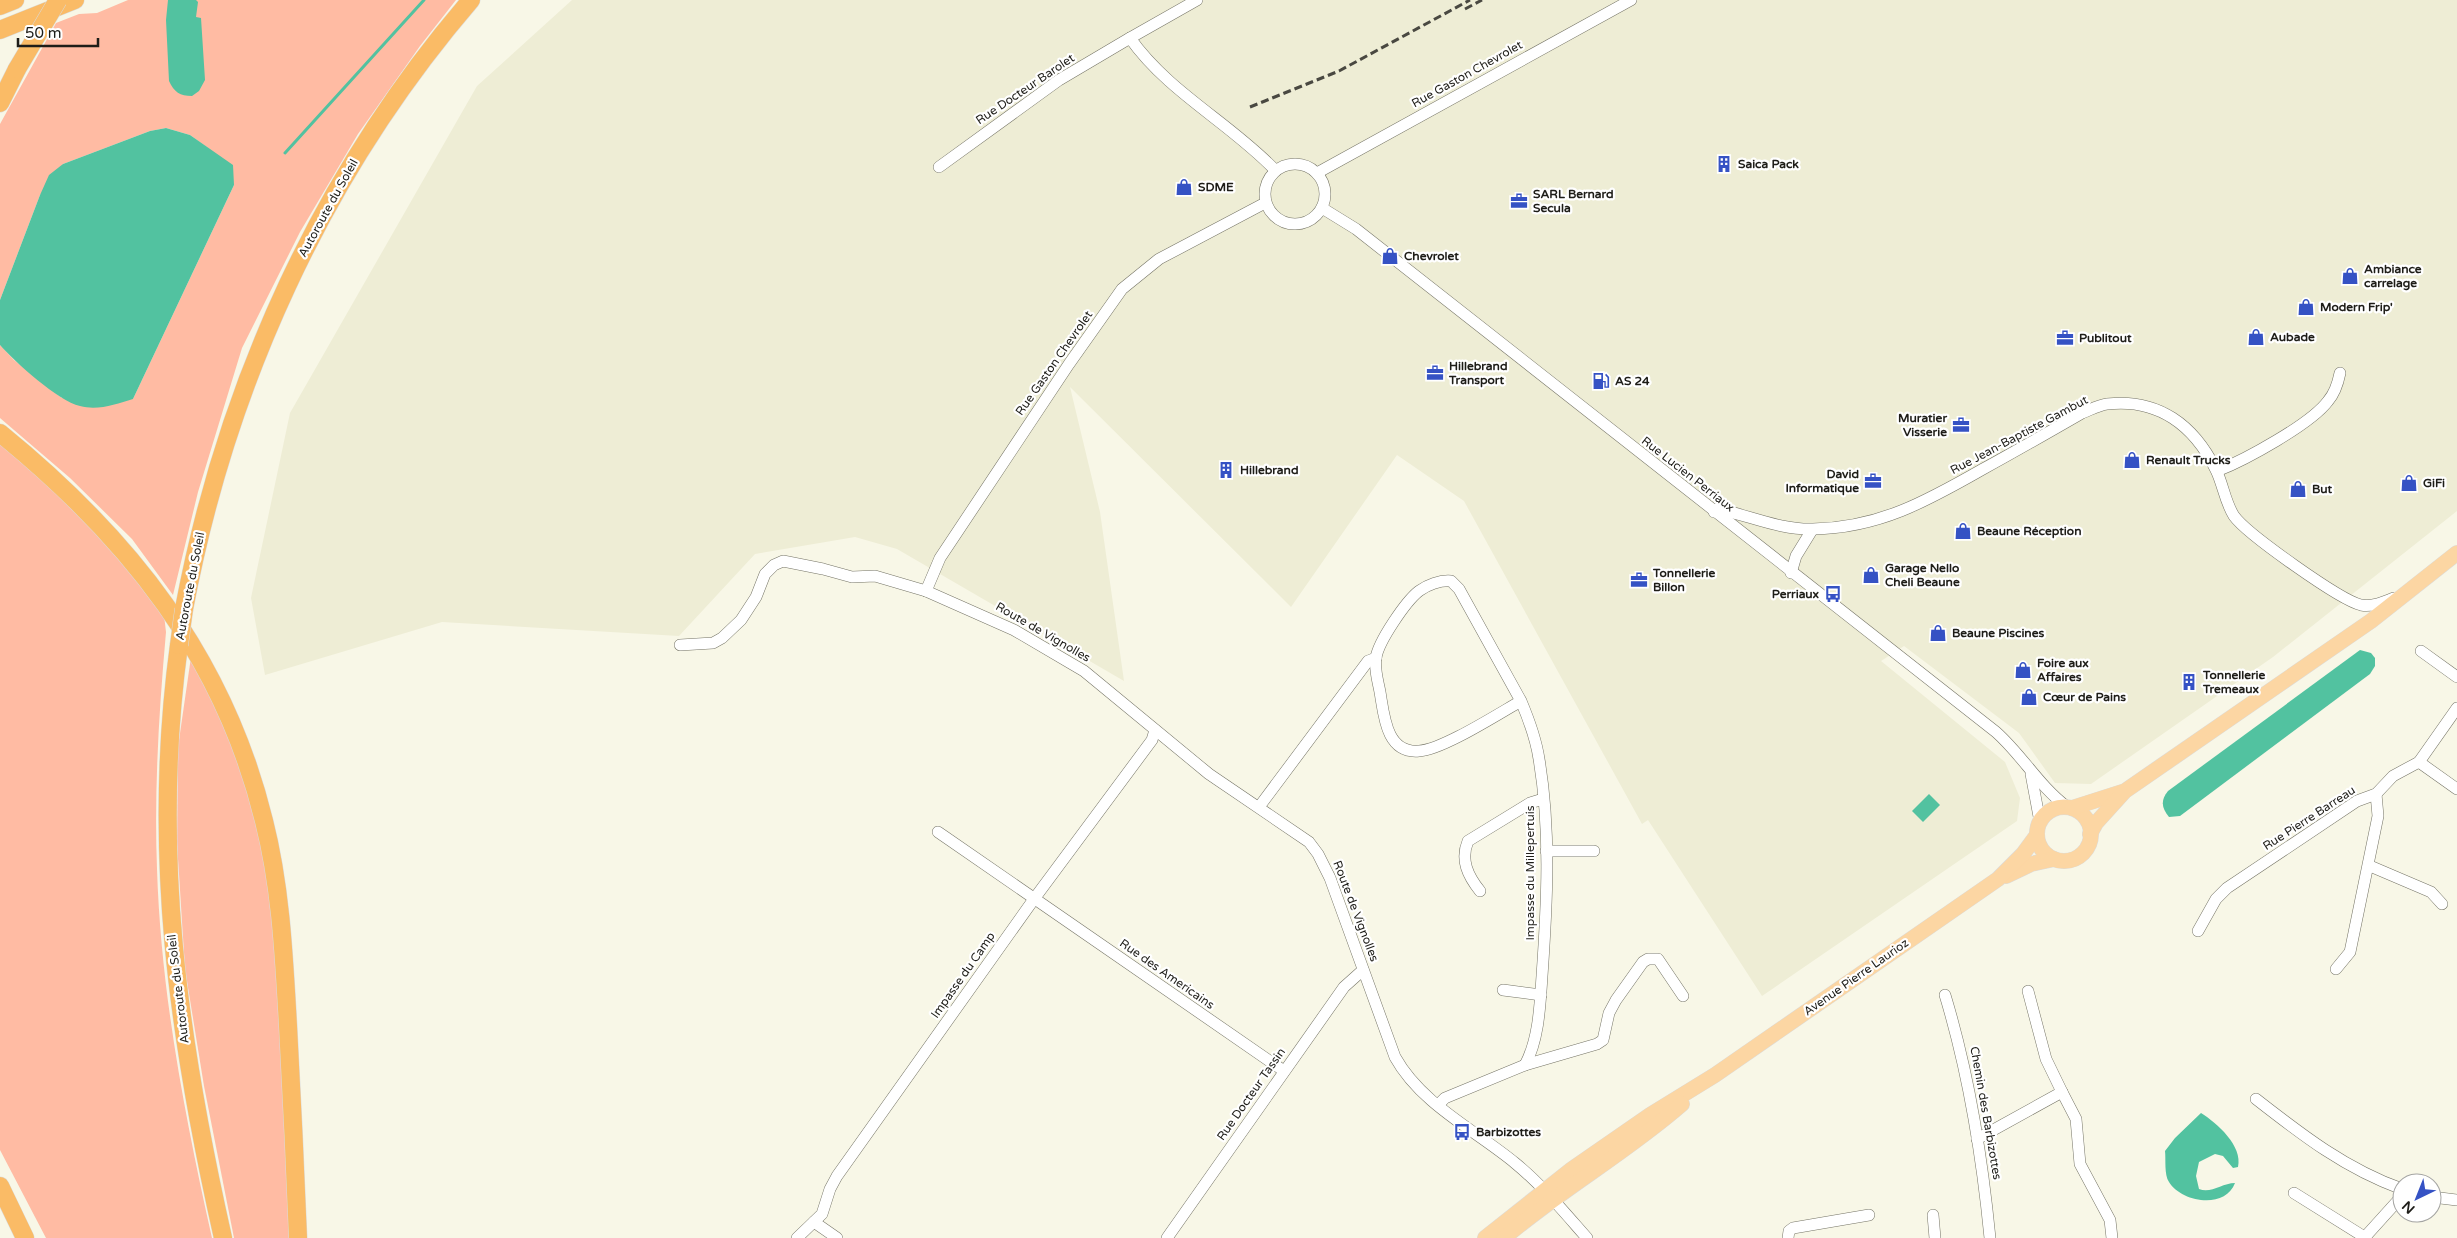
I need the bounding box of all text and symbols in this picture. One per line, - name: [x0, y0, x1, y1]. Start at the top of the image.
- scale bar: [18, 15, 98, 47]
- text: 50 m: [25, 24, 62, 42]
- street label: Rue Gaston Chevrolet: [1409, 38, 1525, 110]
- street label: Rue Docteur Barolet: [973, 51, 1077, 127]
- building icon: Saica Pack: [1714, 154, 1734, 174]
- street label: Autoroute du Soleil: [295, 157, 361, 259]
- place label: Saica Pack: [1738, 157, 1799, 171]
- shop icon: SDME: [1174, 177, 1194, 197]
- place label: SDME: [1198, 180, 1234, 194]
- place label: SARL Bernard Secula: [1533, 187, 1614, 215]
- office icon: SARL Bernard Secula: [1509, 191, 1529, 211]
- shop icon: Chevrolet: [1380, 246, 1400, 266]
- place label: Chevrolet: [1404, 249, 1459, 263]
- place label: Ambiance carrelage: [2364, 262, 2422, 291]
- shop icon: Ambiance carrelage: [2340, 266, 2360, 286]
- shop icon: Modern Frip': [2296, 297, 2316, 317]
- place label: Modern Frip': [2320, 300, 2393, 315]
- street label: Rue Gaston Chevrolet: [1013, 308, 1096, 418]
- shop icon: Aubade: [2246, 327, 2266, 347]
- office icon: Publitout: [2055, 328, 2075, 348]
- place label: Aubade: [2270, 330, 2315, 344]
- place label: Publitout: [2079, 331, 2132, 345]
- place label: Hillebrand Transport: [1448, 359, 1508, 388]
- office icon: Hillebrand Transport: [1425, 363, 1445, 383]
- fuel station icon: AS 24: [1591, 371, 1611, 391]
- place label: AS 24: [1615, 374, 1650, 388]
- street label: Rue Jean-Baptiste Gambut: [1948, 393, 2091, 477]
- place label: Muratier Visserie: [1898, 411, 1947, 439]
- office icon: Muratier Visserie: [1951, 415, 1971, 435]
- street label: Rue Lucien Perriaux: [1639, 433, 1737, 515]
- shop icon: Renault Trucks: [2122, 450, 2142, 470]
- place label: Renault Trucks: [2146, 453, 2231, 467]
- building icon: Hillebrand: [1216, 460, 1236, 480]
- place label: Hillebrand: [1240, 463, 1299, 477]
- place label: David Informatique: [1786, 467, 1859, 496]
- office icon: David Informatique: [1863, 471, 1883, 491]
- shop icon: GiFi: [2399, 473, 2419, 493]
- place label: GiFi: [2423, 476, 2445, 490]
- shop icon: But: [2288, 479, 2308, 499]
- place label: But: [2312, 482, 2333, 496]
- shop icon: Beaune Réception: [1953, 521, 1973, 541]
- place label: Beaune Réception: [1977, 524, 2081, 539]
- street label: Autoroute du Soleil: [173, 531, 207, 641]
- place label: Garage Nello Cheli Beaune: [1885, 561, 1960, 589]
- shop icon: Garage Nello Cheli Beaune: [1861, 565, 1881, 585]
- place label: Tonnellerie Billon: [1652, 566, 1716, 594]
- office icon: Tonnellerie Billon: [1629, 570, 1649, 590]
- bus stop icon: Perriaux: [1823, 584, 1843, 604]
- place label: Perriaux: [1772, 587, 1819, 601]
- street label: Route de Vignolles: [993, 599, 1093, 665]
- shop icon: Beaune Piscines: [1928, 623, 1948, 643]
- place label: Beaune Piscines: [1952, 626, 2044, 640]
- place label: Foire aux Affaires: [2037, 656, 2089, 684]
- shop icon: Foire aux Affaires: [2013, 660, 2033, 680]
- place label: Tonnellerie Tremeaux: [2202, 668, 2266, 696]
- building icon: Tonnellerie Tremeaux: [2179, 672, 2199, 692]
- shop icon: Cœur de Pains: [2019, 687, 2039, 707]
- place label: Cœur de Pains: [2043, 690, 2126, 704]
- street label: Rue Pierre Barreau: [2260, 783, 2358, 853]
- street label: Impasse du Millepertuis: [1523, 805, 1537, 940]
- street label: Route de Vignolles: [1330, 859, 1382, 964]
- street label: Impasse du Camp: [928, 929, 998, 1021]
- street label: Autoroute du Soleil: [164, 934, 192, 1044]
- street label: Rue des Americains: [1117, 936, 1217, 1012]
- street label: Avenue Pierre Laurioz: [1801, 936, 1911, 1018]
- street label: Rue Docteur Tassin: [1214, 1045, 1288, 1143]
- street label: Chemin des Barbizottes: [1967, 1045, 2005, 1181]
- bus stop icon: Barbizottes: [1452, 1122, 1472, 1142]
- place label: Barbizottes: [1476, 1125, 1541, 1139]
- north arrow: [2392, 1173, 2442, 1223]
- text: N: [2399, 1197, 2418, 1217]

